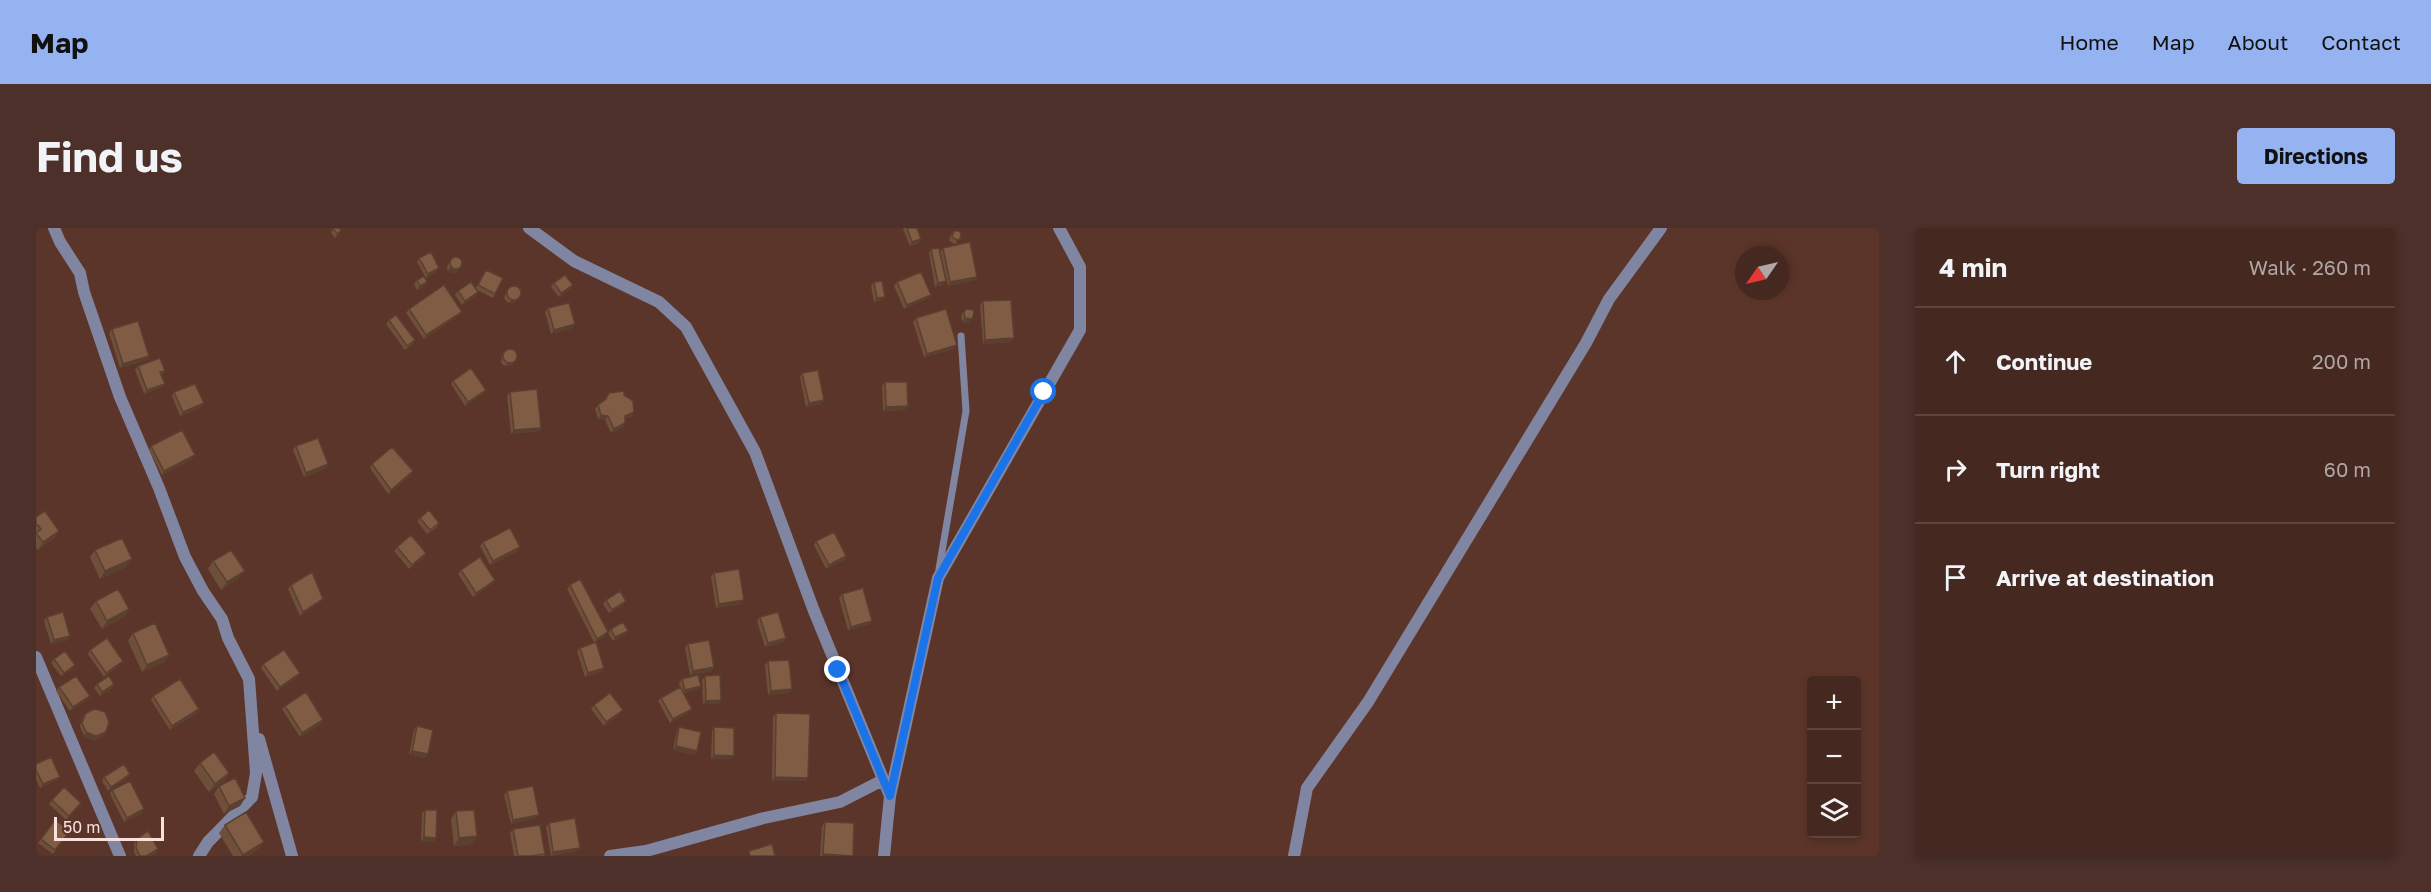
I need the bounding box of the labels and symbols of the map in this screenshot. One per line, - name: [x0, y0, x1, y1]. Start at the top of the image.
- north arrow: [1735, 246, 1789, 300]
- route start: [1030, 378, 1056, 404]
- route end: [824, 656, 850, 682]
- scale bar: [54, 814, 164, 842]

